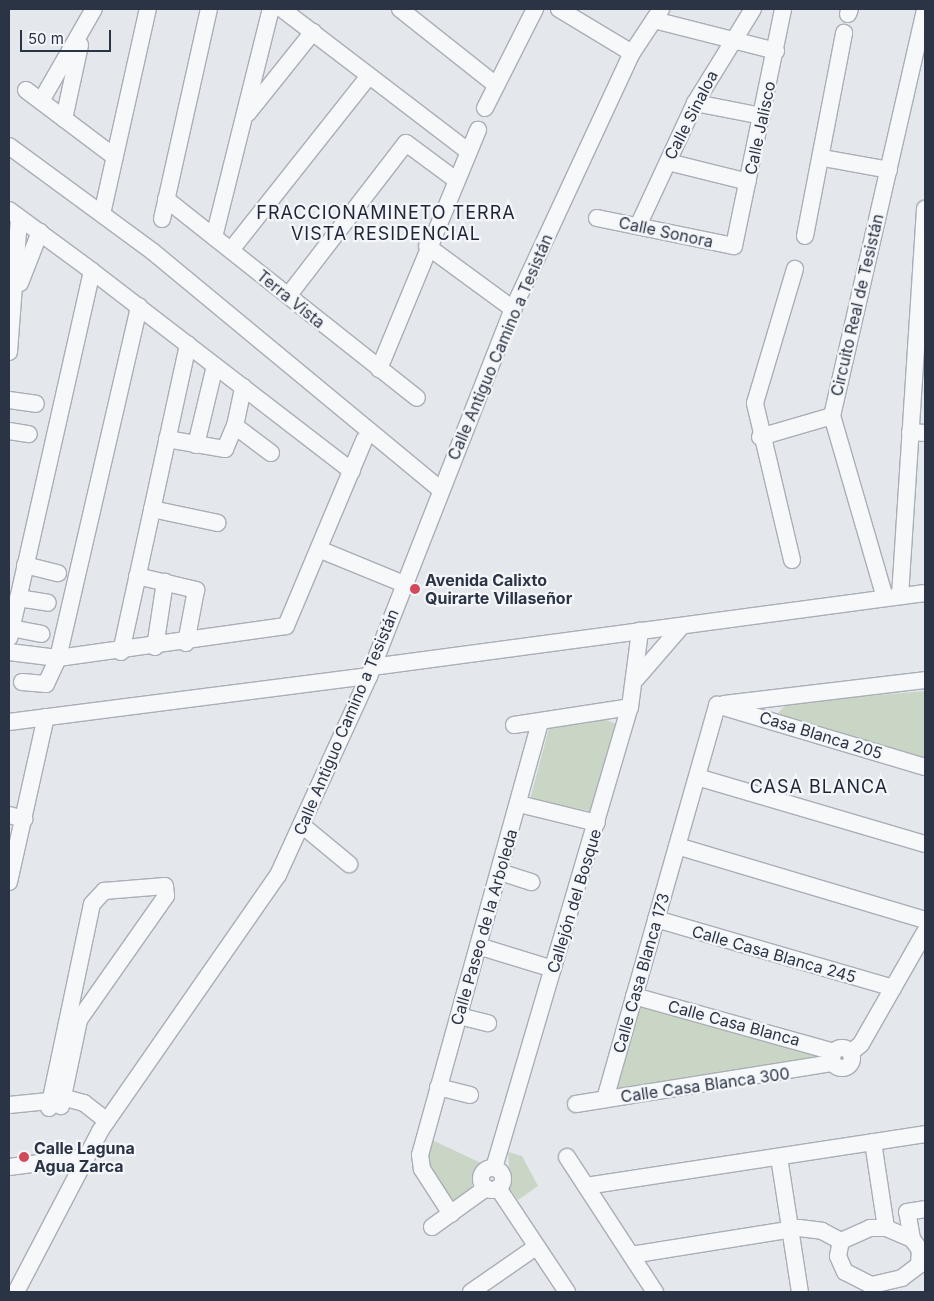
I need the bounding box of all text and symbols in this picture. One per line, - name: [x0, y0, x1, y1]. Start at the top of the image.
- scale bar: [22, 20, 114, 52]
- text: 50 m: [28, 29, 64, 48]
- street label: Calle Sinaloa: [660, 67, 722, 163]
- street label: Calle Jalisco: [741, 79, 779, 177]
- district label: FRACCIONAMINETO TERRA VISTA RESIDENCIAL: [254, 203, 518, 245]
- street label: Circuito Real de Tesistán: [827, 212, 887, 398]
- street label: Calle Sonora: [617, 213, 715, 251]
- street label: Calle Antiguo Camino a Tesistán: [444, 231, 556, 463]
- street label: Terra Vista: [253, 266, 329, 332]
- place label: Avenida Calixto Quirarte Villaseñor: [425, 570, 572, 608]
- marker: Avenida Calixto Quirarte Villaseñor: [409, 583, 421, 595]
- street label: Calle Antiguo Camino a Tesistán: [290, 606, 402, 838]
- street label: Casa Blanca 205: [757, 707, 885, 763]
- district label: CASA BLANCA: [748, 776, 890, 798]
- street label: Calle Paseo de la Arboleda: [447, 827, 521, 1027]
- street label: Callejón del Bosque: [543, 827, 605, 975]
- street label: Calle Casa Blanca 173: [609, 891, 673, 1055]
- street label: Calle Casa Blanca 245: [690, 921, 858, 987]
- street label: Calle Casa Blanca: [666, 996, 802, 1050]
- street label: Calle Casa Blanca 300: [619, 1064, 791, 1106]
- place label: Calle Laguna Agua Zarca: [34, 1138, 135, 1176]
- marker: Calle Laguna Agua Zarca: [18, 1151, 30, 1163]

